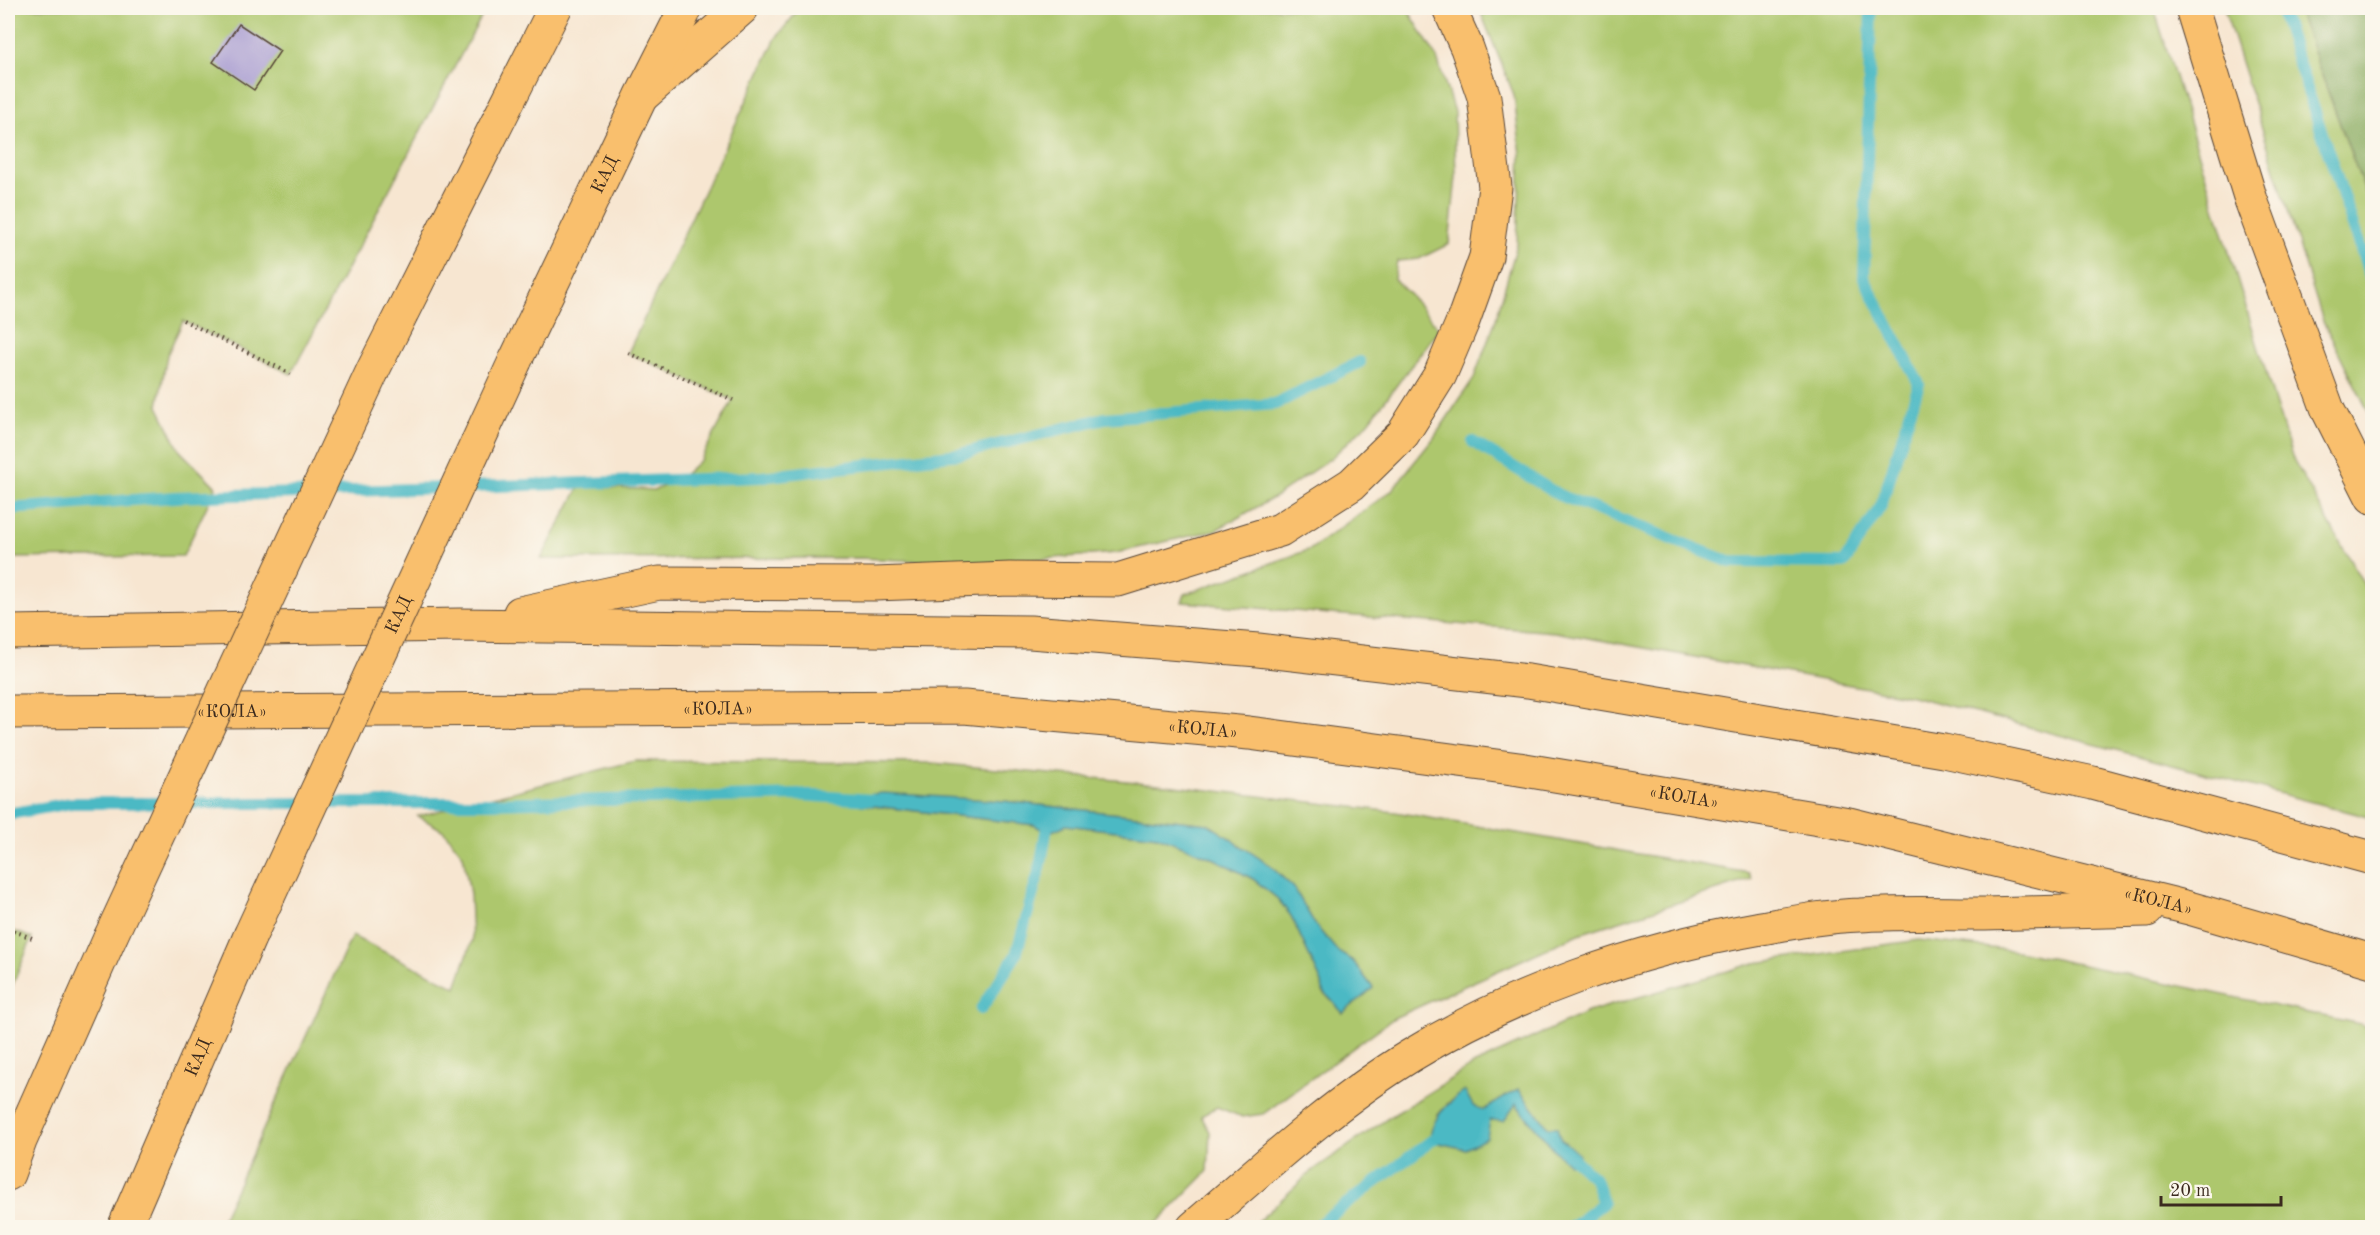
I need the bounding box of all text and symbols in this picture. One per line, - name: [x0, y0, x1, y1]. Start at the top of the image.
- street label: КАД: [588, 153, 622, 196]
- street label: КАД: [383, 593, 416, 637]
- street label: «КОЛА»: [683, 700, 753, 718]
- street label: «КОЛА»: [197, 703, 267, 721]
- street label: «КОЛА»: [1167, 718, 1239, 742]
- street label: «КОЛА»: [1648, 783, 1720, 812]
- street label: «КОЛА»: [2122, 884, 2195, 919]
- street label: КАД: [182, 1036, 215, 1079]
- scale bar: [2161, 1169, 2281, 1207]
- text: 20 m: [2170, 1182, 2210, 1200]

